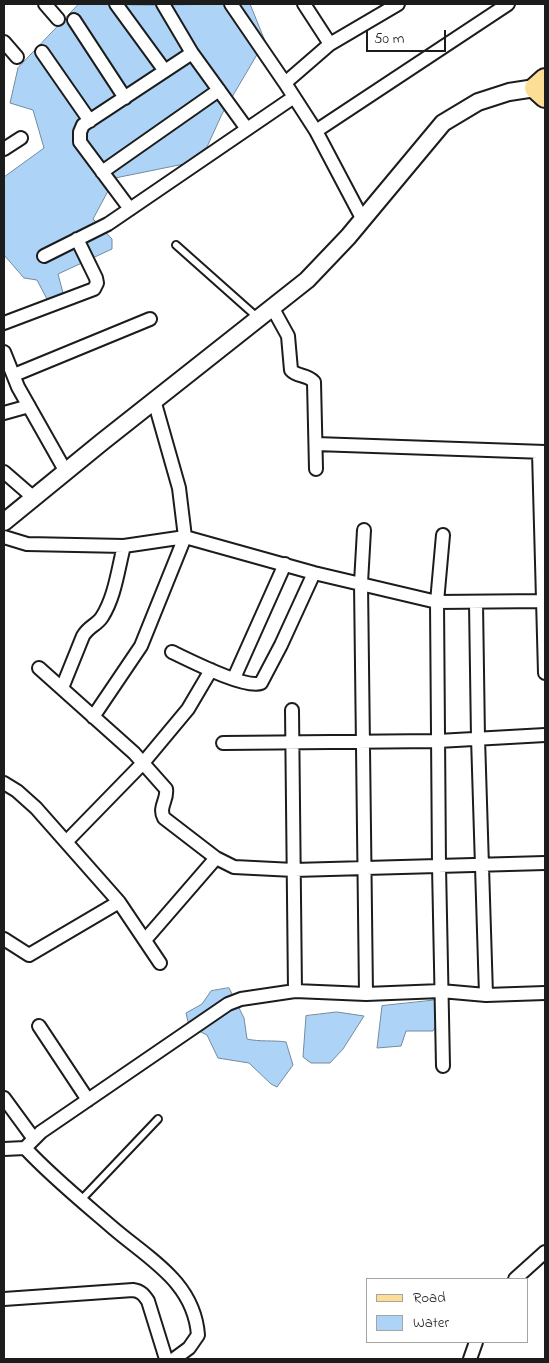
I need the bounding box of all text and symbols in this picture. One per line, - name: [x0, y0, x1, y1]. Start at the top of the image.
- scale bar: [369, 20, 449, 52]
- text: 50 m: [374, 28, 404, 50]
- legend: [366, 1278, 529, 1343]
- text: Road: [413, 1287, 446, 1309]
- text: Water: [413, 1312, 449, 1334]

